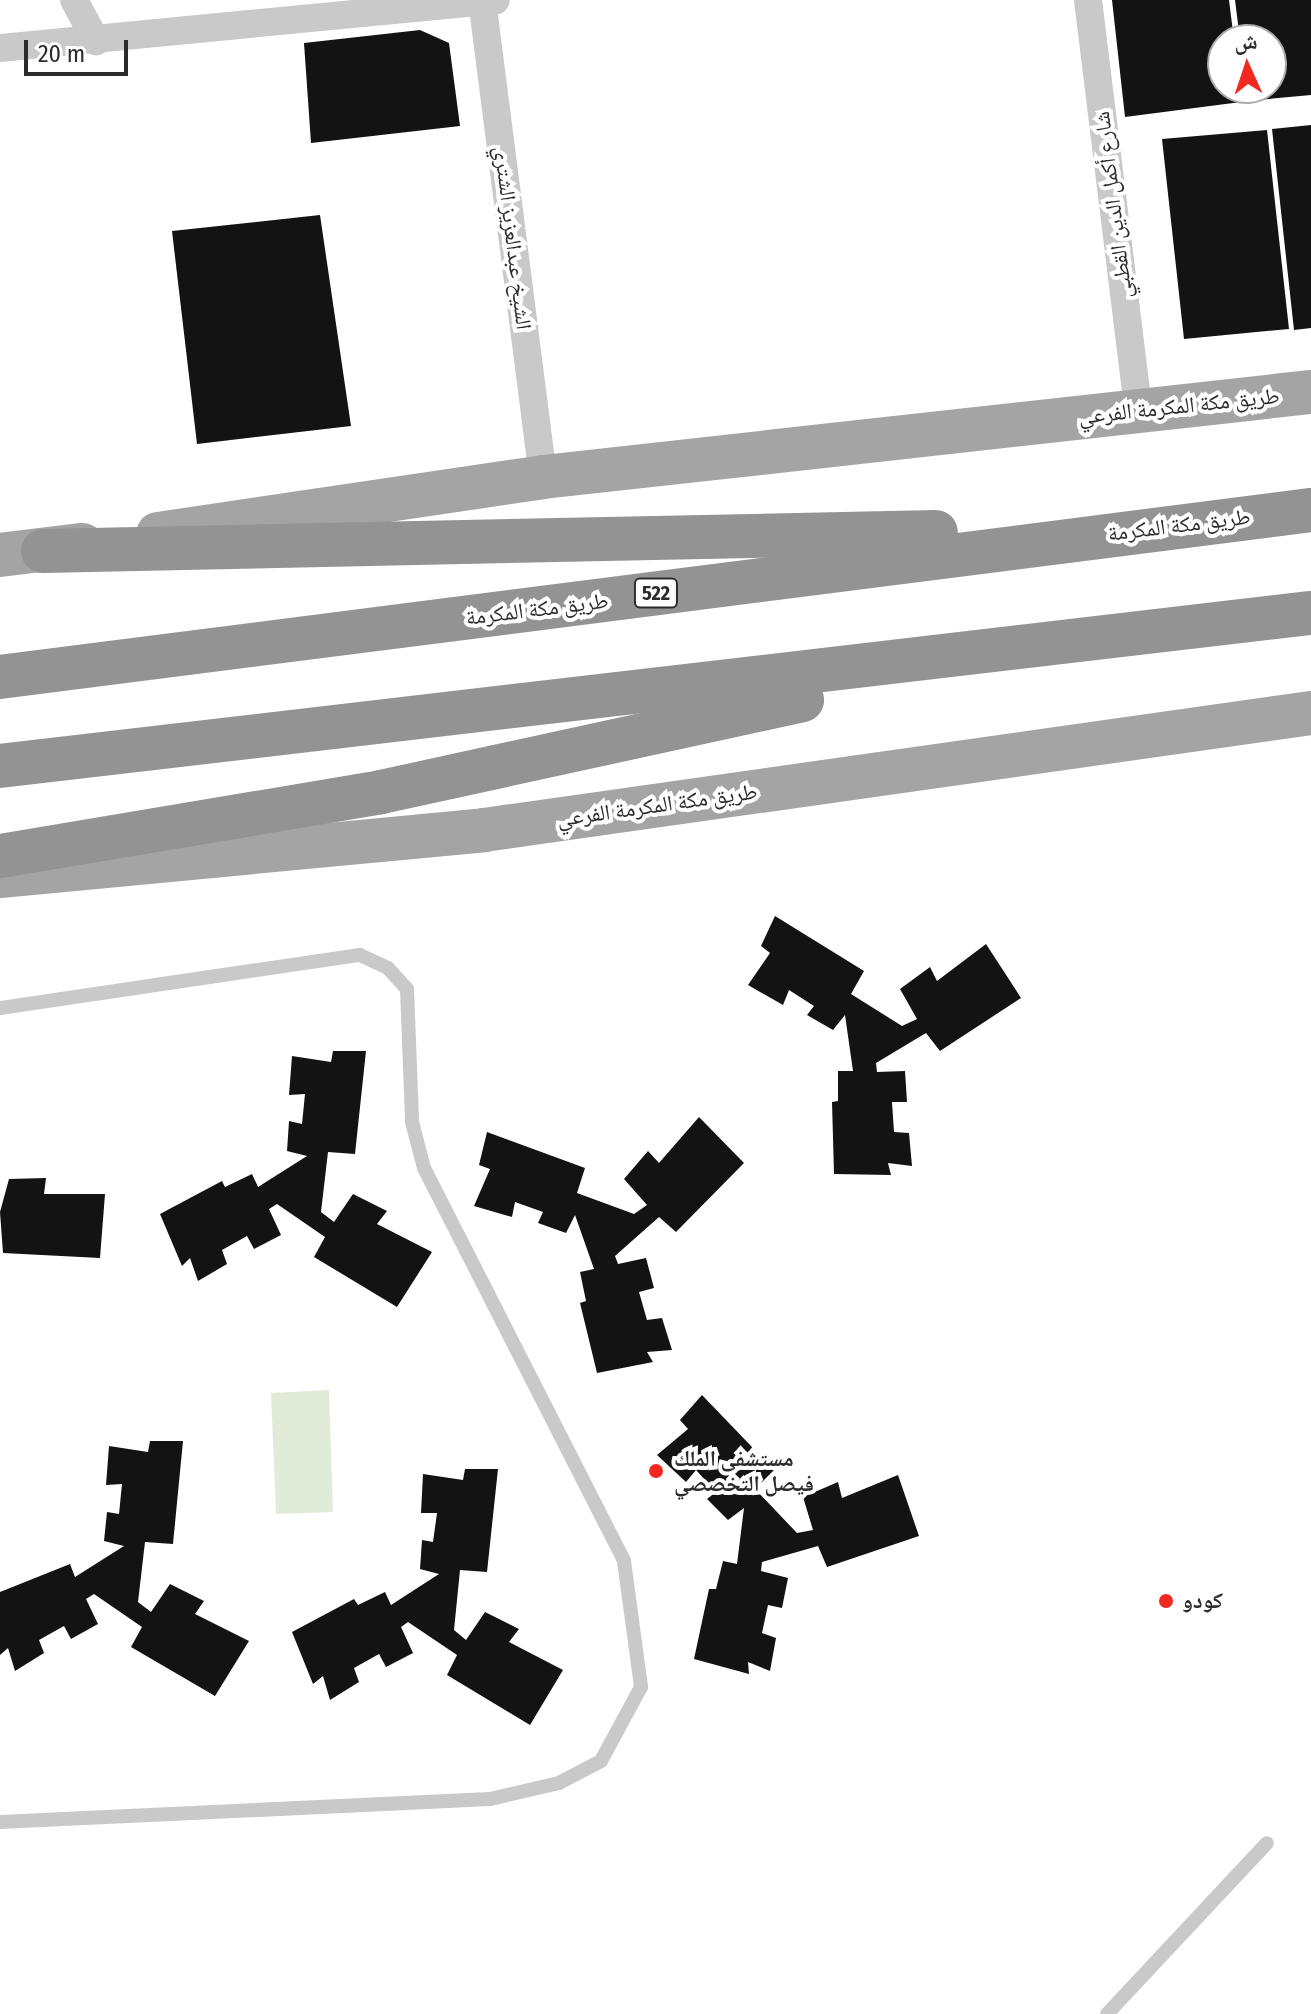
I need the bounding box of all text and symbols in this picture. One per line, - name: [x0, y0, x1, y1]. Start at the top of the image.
- scale bar: [28, 24, 132, 74]
- north arrow: [1207, 24, 1287, 104]
- text: ش: [1233, 27, 1258, 56]
- text: 20 m: [38, 40, 85, 68]
- street label: شارع أكمل الدين القطبي: [1088, 110, 1138, 300]
- street label: الشيخ عبدالعزيز الشتري: [489, 145, 537, 331]
- street label: طريق مكة المكرمة الفرعي: [1077, 382, 1281, 430]
- street label: طريق مكة المكرمة: [1106, 503, 1252, 547]
- road number: 522: [632, 577, 680, 609]
- street label: طريق مكة المكرمة: [464, 587, 610, 631]
- street label: طريق مكة المكرمة الفرعي: [555, 778, 759, 832]
- place label: مستشفى الملك فيصل التخصصي: [674, 1445, 814, 1496]
- marker: مستشفى الملك فيصل التخصصي: [645, 1460, 667, 1482]
- place label: كودو: [1182, 1588, 1223, 1614]
- marker: كودو: [1157, 1592, 1175, 1610]

